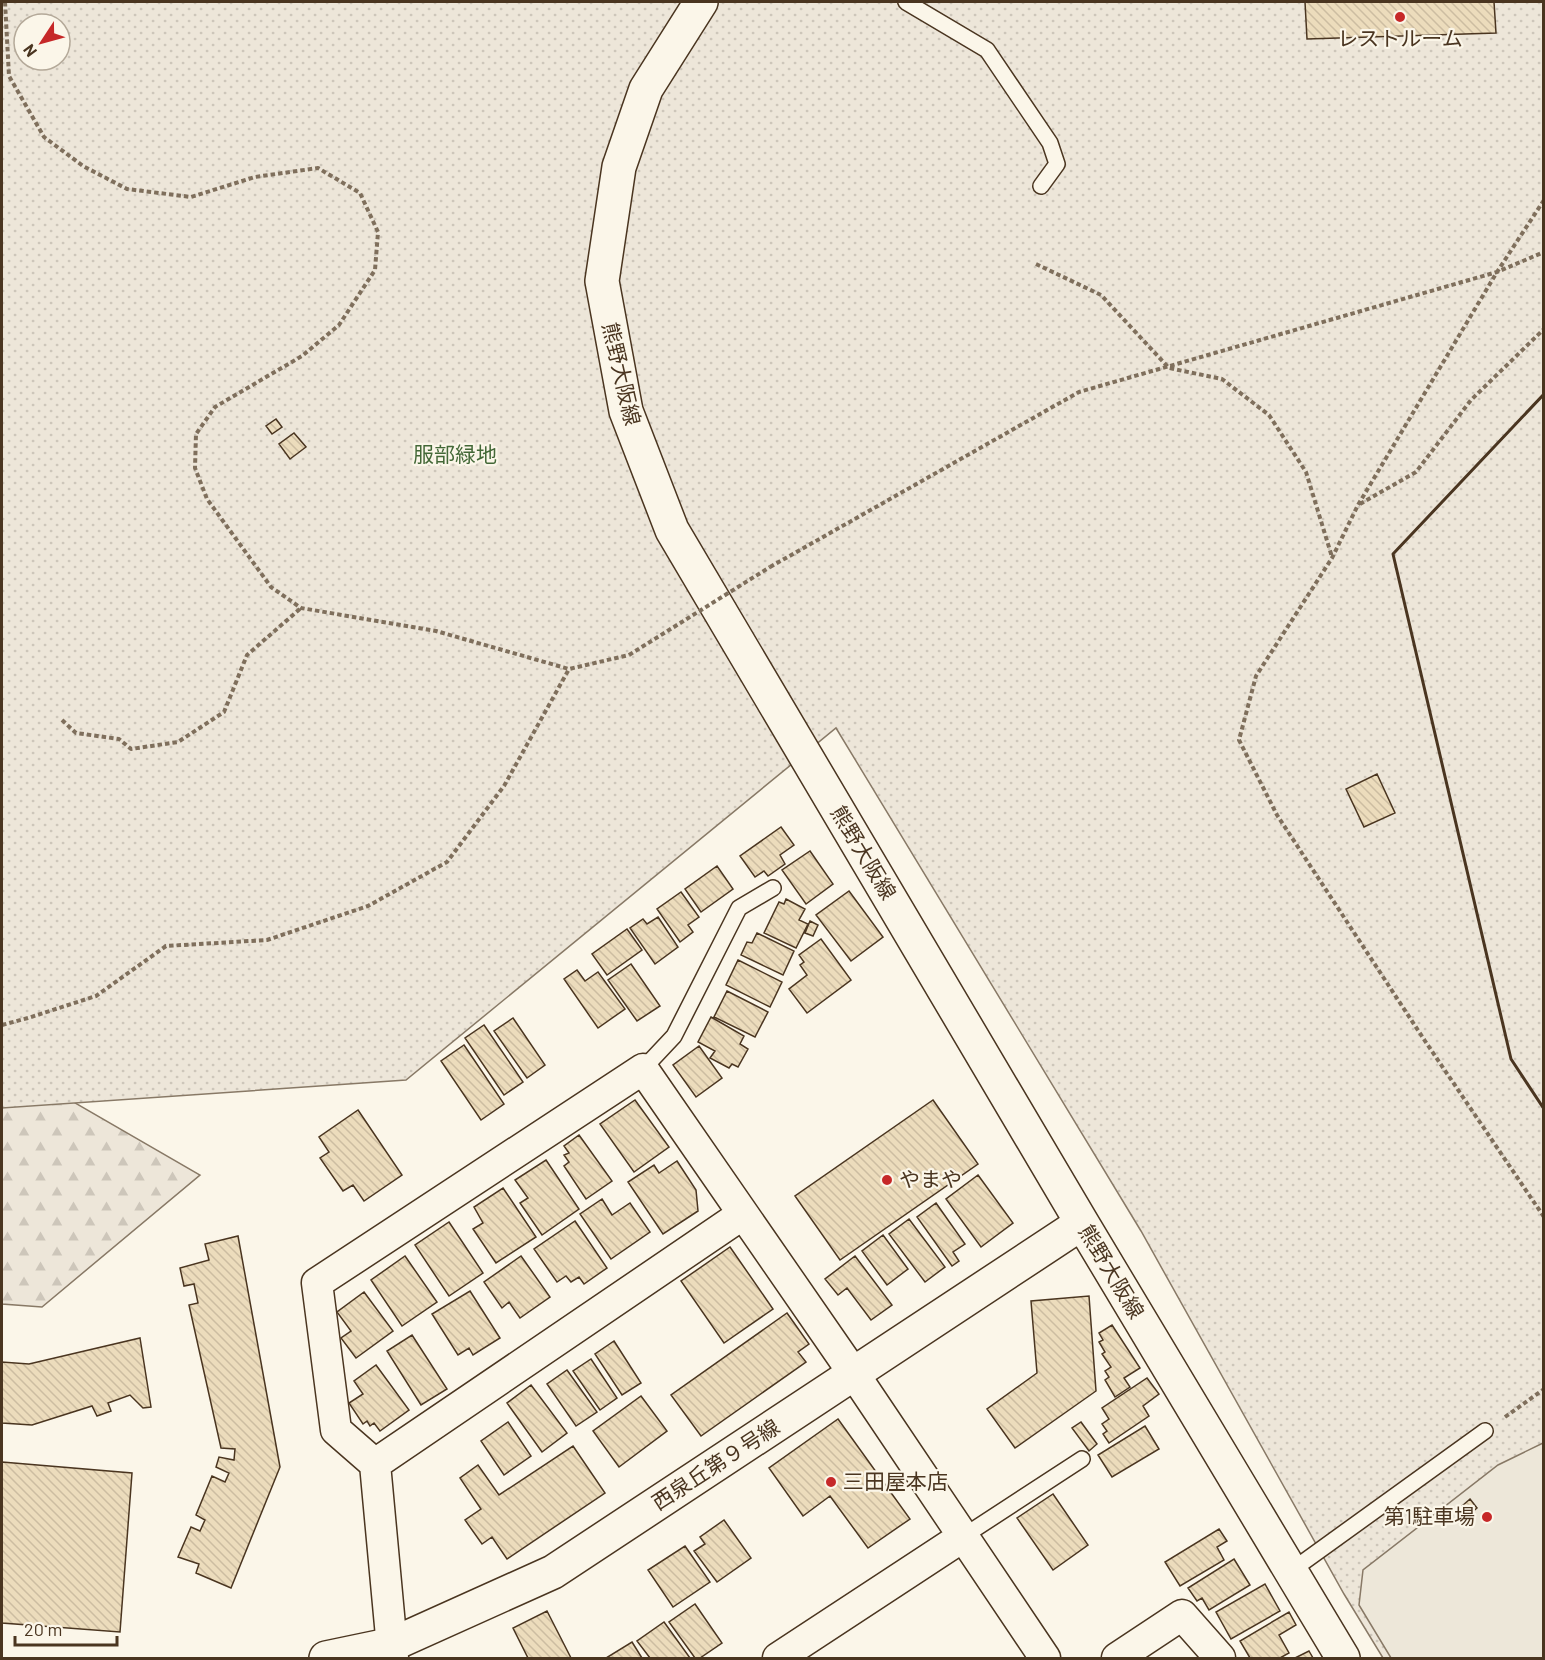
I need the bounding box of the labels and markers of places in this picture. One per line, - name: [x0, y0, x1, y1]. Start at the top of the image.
- marker: レストルーム: [1393, 10, 1407, 24]
- place label: レストルーム: [1337, 25, 1463, 50]
- place label: やまや: [899, 1166, 962, 1191]
- marker: やまや: [880, 1173, 894, 1187]
- place label: 三田屋本店: [843, 1468, 948, 1493]
- marker: 三田屋本店: [824, 1475, 838, 1489]
- place label: 第1駐車場: [1384, 1503, 1475, 1528]
- marker: 第1駐車場: [1480, 1510, 1494, 1524]

